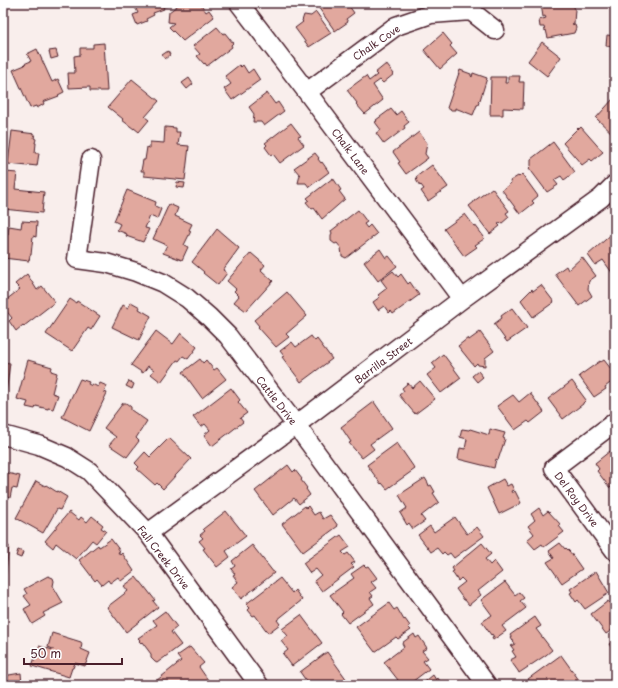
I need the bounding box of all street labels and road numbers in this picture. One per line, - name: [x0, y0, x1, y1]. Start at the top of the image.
- street label: Chalk Cove: [349, 21, 403, 63]
- street label: Chalk Lane: [329, 125, 374, 178]
- street label: Barrilla Street: [351, 333, 415, 387]
- street label: Cattle Drive: [253, 372, 301, 428]
- street label: Del Roy Drive: [551, 468, 603, 530]
- street label: Fall Creek Drive: [134, 522, 194, 592]

